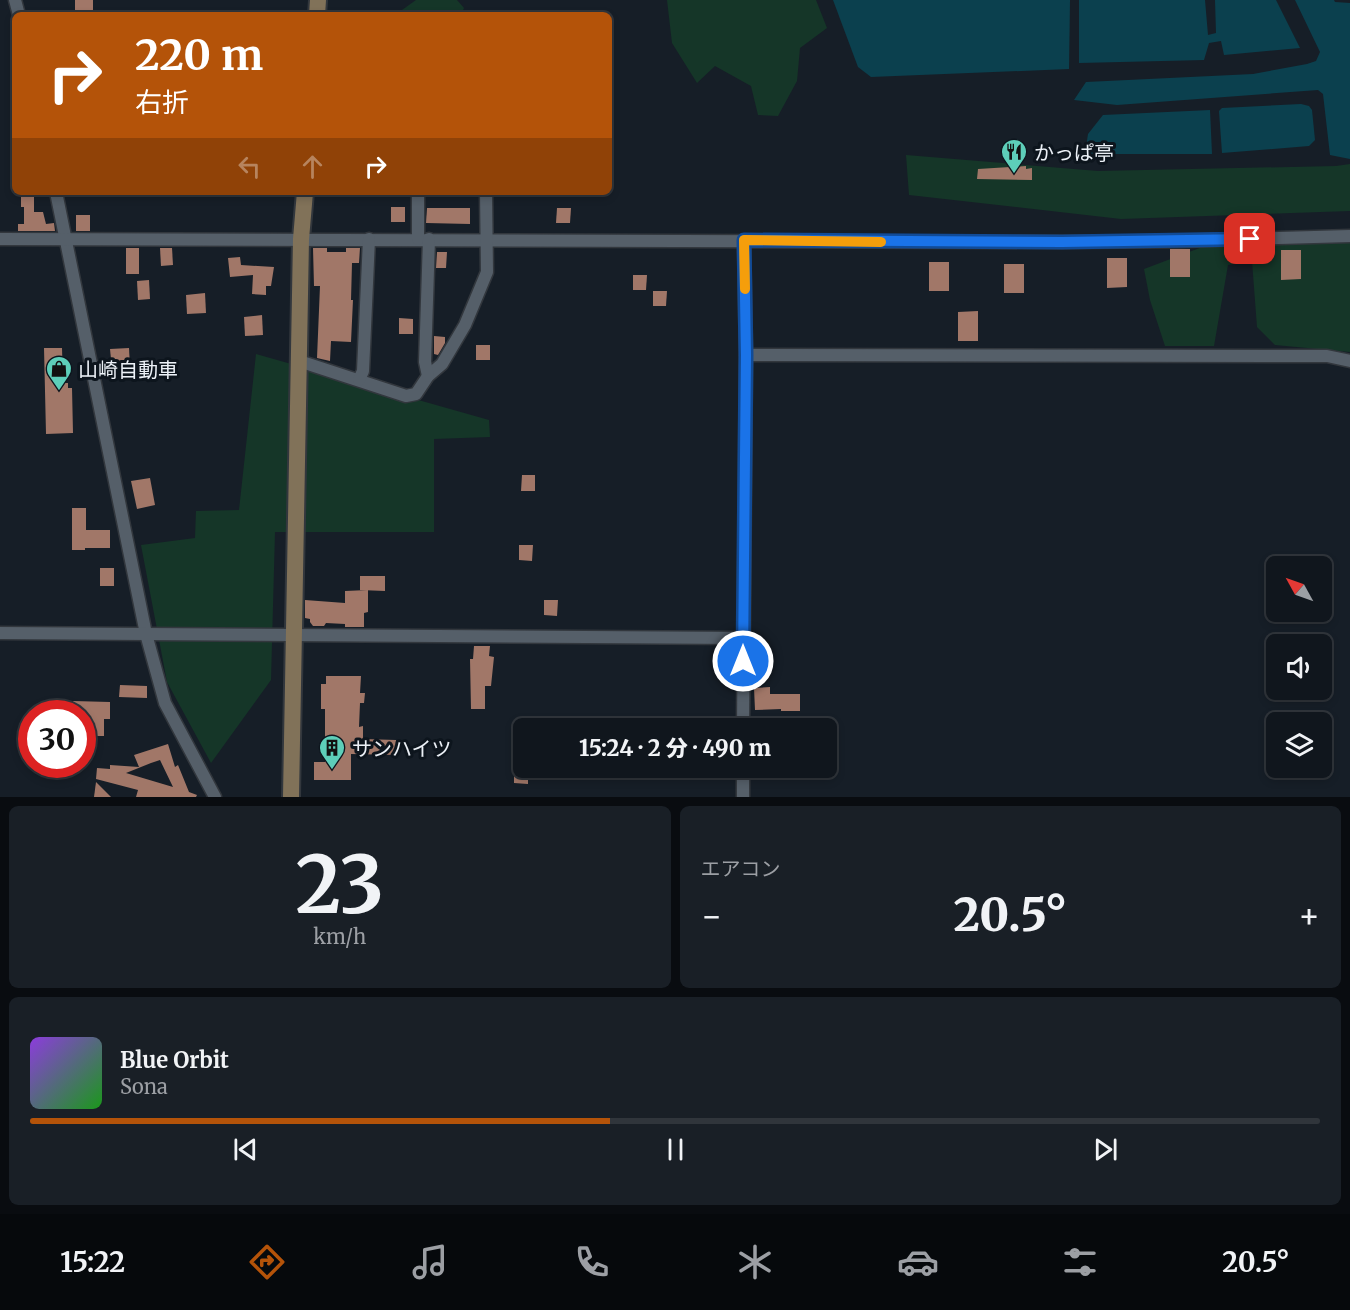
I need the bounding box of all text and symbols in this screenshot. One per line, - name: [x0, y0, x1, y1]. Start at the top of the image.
- text: 220 m: [135, 29, 263, 81]
- icon: right: [36, 36, 114, 114]
- text: 右折: [135, 85, 189, 119]
- restaurant icon: かっぱ亭: [999, 137, 1029, 175]
- place label: かっぱ亭: [1034, 140, 1114, 165]
- icon: left: [233, 150, 266, 183]
- icon: ahead: [296, 150, 329, 183]
- icon: right: [359, 150, 392, 183]
- pin: [1224, 213, 1275, 264]
- icon: arrive: [1233, 222, 1266, 255]
- shop icon: 山崎自動車: [44, 354, 74, 392]
- place label: 山崎自動車: [78, 357, 178, 382]
- north arrow: [1266, 556, 1332, 622]
- map controls: [1266, 556, 1332, 778]
- position arrow: [711, 629, 775, 693]
- button: sound: [1266, 634, 1332, 700]
- speed limit sign: 30: [18, 700, 96, 778]
- button: layers: [1266, 712, 1332, 778]
- building icon: サンハイツ: [317, 733, 347, 771]
- text: 15:24 · 2 分 · 490 m: [579, 734, 771, 762]
- place label: サンハイツ: [352, 736, 452, 761]
- text: 23: [295, 836, 384, 934]
- text: エアコン: [701, 856, 781, 881]
- text: 20.5°: [953, 887, 1067, 943]
- text: −: [701, 896, 723, 937]
- text: +: [1298, 896, 1320, 937]
- text: km/h: [313, 924, 366, 949]
- text: Blue Orbit: [120, 1046, 229, 1074]
- text: Sona: [120, 1074, 168, 1099]
- icon: previous: [229, 1133, 262, 1166]
- icon: pause: [659, 1133, 692, 1166]
- icon: next: [1089, 1133, 1122, 1166]
- icon: directions: [246, 1241, 288, 1283]
- icon: music: [409, 1241, 451, 1283]
- icon: phone: [571, 1241, 613, 1283]
- icon: climate: [734, 1241, 776, 1283]
- icon: car: [897, 1241, 939, 1283]
- icon: filters: [1059, 1241, 1101, 1283]
- text: 15:22: [60, 1245, 125, 1279]
- text: 20.5°: [1222, 1245, 1290, 1279]

